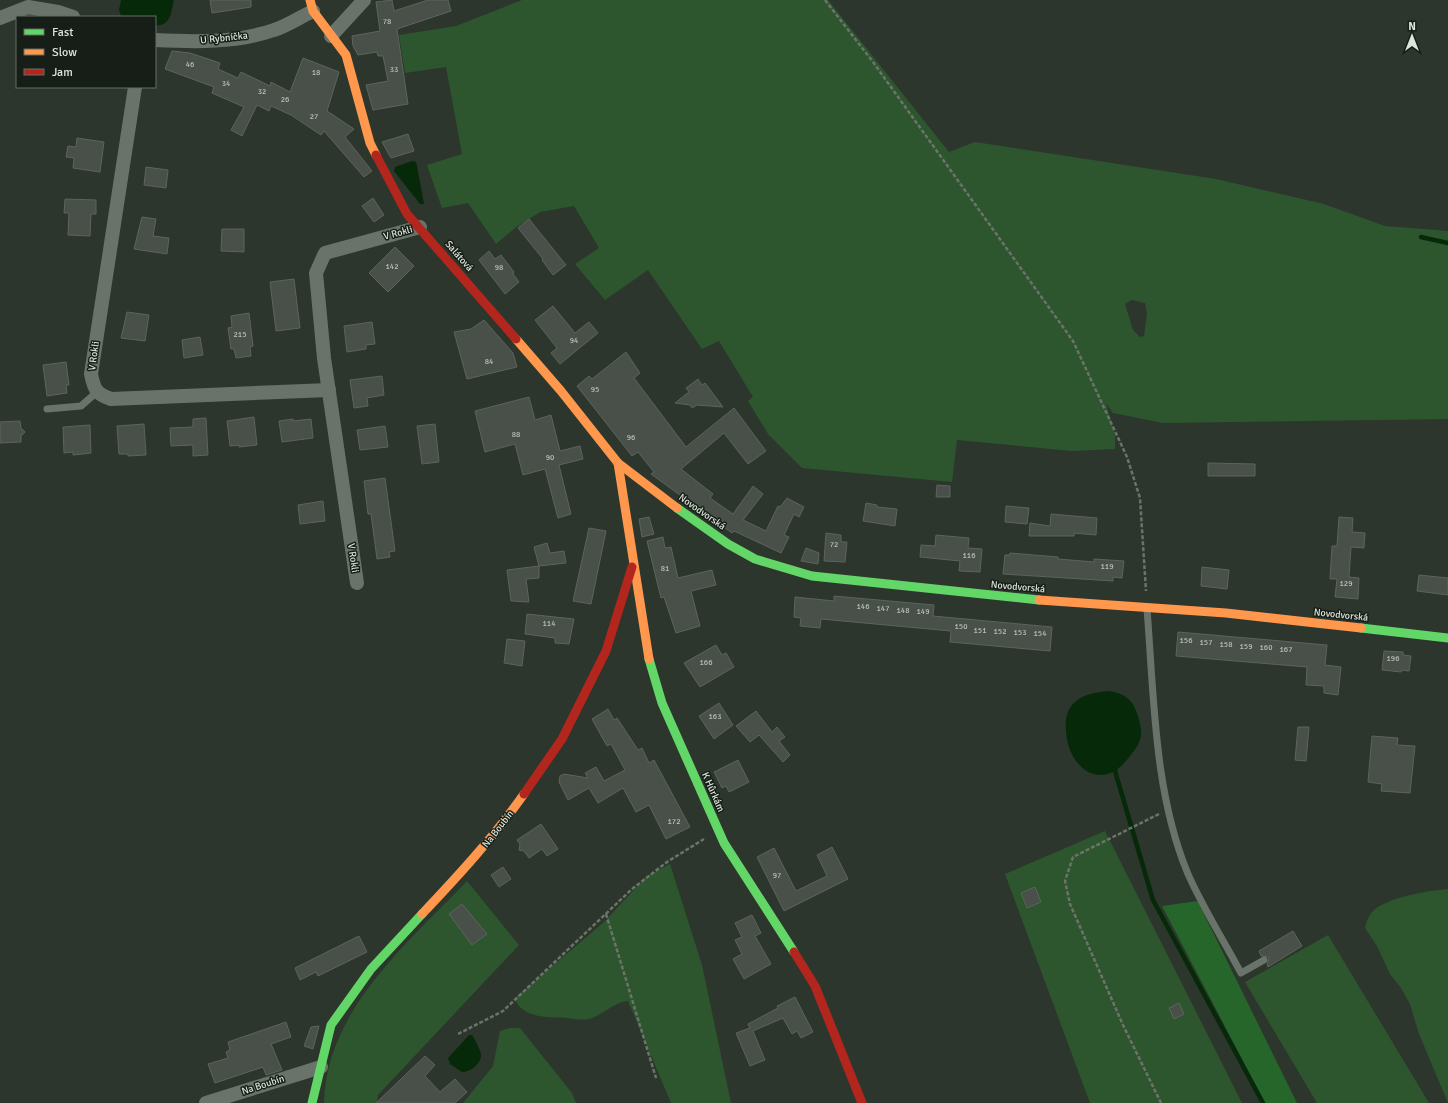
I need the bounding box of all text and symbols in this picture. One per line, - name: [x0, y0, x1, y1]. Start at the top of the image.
- legend: [16, 16, 156, 88]
- house number: 78: [383, 16, 391, 26]
- north arrow: [1392, 16, 1432, 56]
- text: N: [1408, 20, 1416, 33]
- text: Fast: [52, 25, 73, 40]
- street label: U Rybníčka: [200, 30, 248, 46]
- text: Slow: [52, 45, 77, 60]
- house number: 46: [186, 59, 194, 69]
- house number: 33: [390, 64, 398, 74]
- text: Jam: [52, 65, 73, 80]
- house number: 18: [312, 67, 320, 77]
- house number: 34: [222, 78, 231, 88]
- house number: 32: [258, 86, 266, 96]
- house number: 26: [281, 94, 289, 104]
- house number: 27: [310, 111, 318, 121]
- street label: V Rokli: [382, 223, 414, 243]
- street label: Salátová: [442, 238, 476, 274]
- house number: 142: [386, 261, 398, 271]
- house number: 98: [495, 262, 503, 272]
- house number: 215: [234, 329, 246, 339]
- house number: 94: [570, 335, 579, 345]
- street label: V Rokli: [86, 341, 102, 371]
- house number: 84: [485, 356, 494, 366]
- house number: 95: [591, 384, 599, 394]
- house number: 88: [512, 429, 520, 439]
- house number: 96: [627, 432, 635, 442]
- house number: 90: [546, 452, 554, 462]
- street label: Novodvorská: [676, 491, 728, 533]
- house number: 72: [830, 539, 838, 549]
- street label: V Rokli: [345, 543, 361, 573]
- house number: 116: [963, 550, 975, 560]
- house number: 119: [1101, 561, 1113, 571]
- house number: 81: [661, 563, 669, 573]
- house number: 129: [1340, 578, 1352, 588]
- street label: Novodvorská: [990, 579, 1046, 595]
- house number: 146: [857, 601, 869, 611]
- house number: 147: [877, 603, 889, 613]
- house number: 148: [897, 605, 909, 615]
- house number: 149: [917, 606, 929, 616]
- street label: Novodvorská: [1313, 606, 1369, 624]
- house number: 114: [543, 618, 556, 628]
- house number: 150: [955, 621, 967, 631]
- house number: 151: [974, 625, 986, 635]
- house number: 152: [994, 626, 1006, 636]
- house number: 153: [1014, 627, 1026, 637]
- house number: 154: [1034, 628, 1047, 638]
- house number: 156: [1180, 635, 1192, 645]
- house number: 157: [1200, 637, 1212, 647]
- house number: 158: [1220, 639, 1232, 649]
- house number: 159: [1240, 641, 1252, 651]
- house number: 160: [1260, 642, 1272, 652]
- house number: 167: [1280, 644, 1292, 654]
- house number: 196: [1387, 653, 1399, 663]
- house number: 166: [700, 657, 712, 667]
- house number: 163: [709, 711, 721, 721]
- street label: K Hůrkám: [699, 770, 727, 814]
- street label: Na Boubín: [480, 808, 516, 850]
- house number: 172: [668, 816, 680, 826]
- house number: 97: [773, 870, 781, 880]
- street label: Na Boubín: [240, 1072, 286, 1098]

